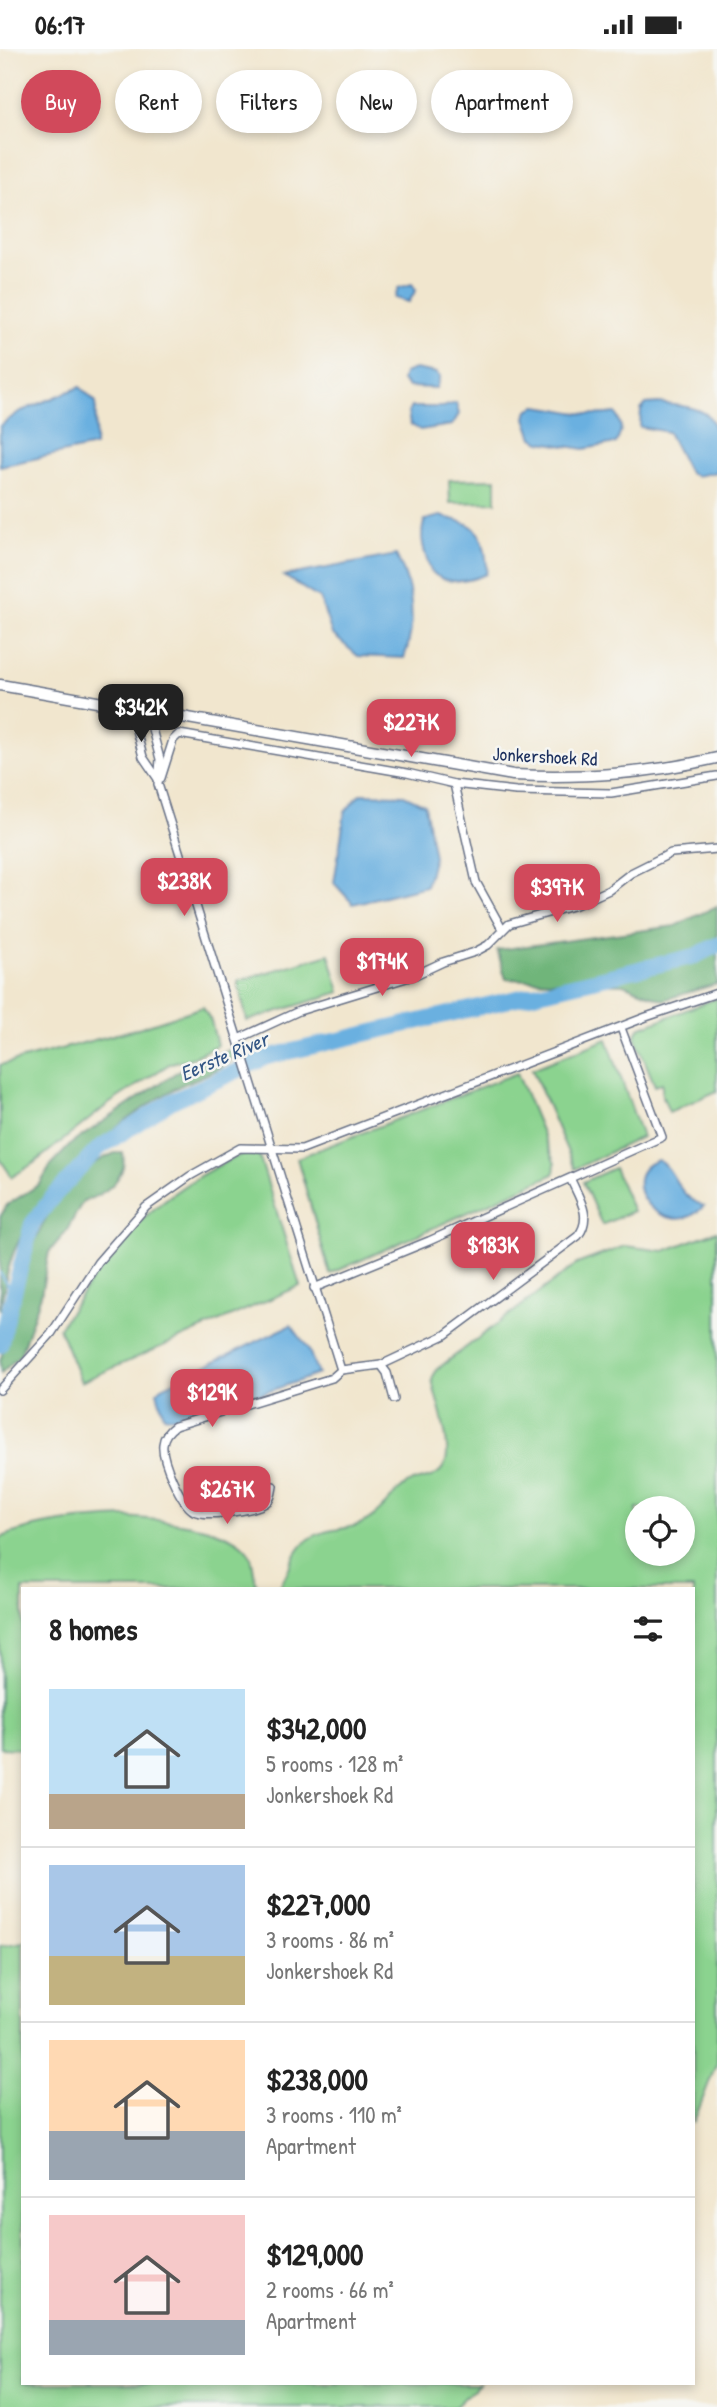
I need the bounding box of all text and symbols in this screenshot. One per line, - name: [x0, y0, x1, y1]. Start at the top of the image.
- text: 06:17: [35, 7, 85, 42]
- chip: Buy: [21, 70, 101, 133]
- chip: Rent: [115, 70, 202, 133]
- chip: Filters: [216, 70, 322, 133]
- chip: New: [336, 70, 417, 133]
- chip: Apartment: [431, 70, 573, 133]
- pin: $342K: [92, 685, 190, 744]
- text: $342K: [114, 691, 168, 722]
- pin: $227K: [362, 699, 460, 759]
- text: $227K: [383, 706, 439, 737]
- street label: Jonkershoek Rd: [492, 740, 599, 772]
- pin: $238K: [135, 859, 233, 918]
- text: $238K: [157, 865, 211, 896]
- pin: $397K: [508, 865, 606, 924]
- text: $397K: [530, 871, 584, 902]
- pin: $174K: [333, 939, 431, 998]
- text: $174K: [356, 945, 408, 976]
- water label: Eerste River: [175, 1023, 275, 1088]
- pin: $183K: [444, 1223, 542, 1282]
- text: $183K: [467, 1229, 519, 1260]
- pin: $129K: [163, 1369, 261, 1429]
- text: $129K: [186, 1376, 238, 1407]
- pin: $267K: [178, 1467, 276, 1526]
- text: $267K: [199, 1473, 255, 1504]
- map controls: [625, 1496, 695, 1566]
- button: locate: [625, 1496, 695, 1566]
- text: 8 homes: [49, 1609, 137, 1649]
- icon: filters: [629, 1610, 667, 1648]
- text: $342,000: [266, 1708, 366, 1748]
- icon: home: [105, 1717, 189, 1801]
- text: 5 rooms · 128 m²: [266, 1748, 403, 1779]
- text: Jonkershoek Rd: [266, 1779, 393, 1810]
- text: $227,000: [266, 1884, 371, 1924]
- icon: home: [105, 1893, 189, 1977]
- text: 3 rooms · 86 m²: [266, 1924, 394, 1955]
- text: Jonkershoek Rd: [266, 1955, 393, 1986]
- text: $238,000: [266, 2059, 368, 2099]
- icon: home: [105, 2068, 189, 2152]
- text: 3 rooms · 110 m²: [266, 2099, 402, 2130]
- text: Apartment: [266, 2130, 356, 2161]
- text: $129,000: [266, 2234, 364, 2274]
- icon: home: [105, 2243, 189, 2327]
- text: 2 rooms · 66 m²: [266, 2274, 394, 2305]
- text: Apartment: [266, 2305, 356, 2336]

